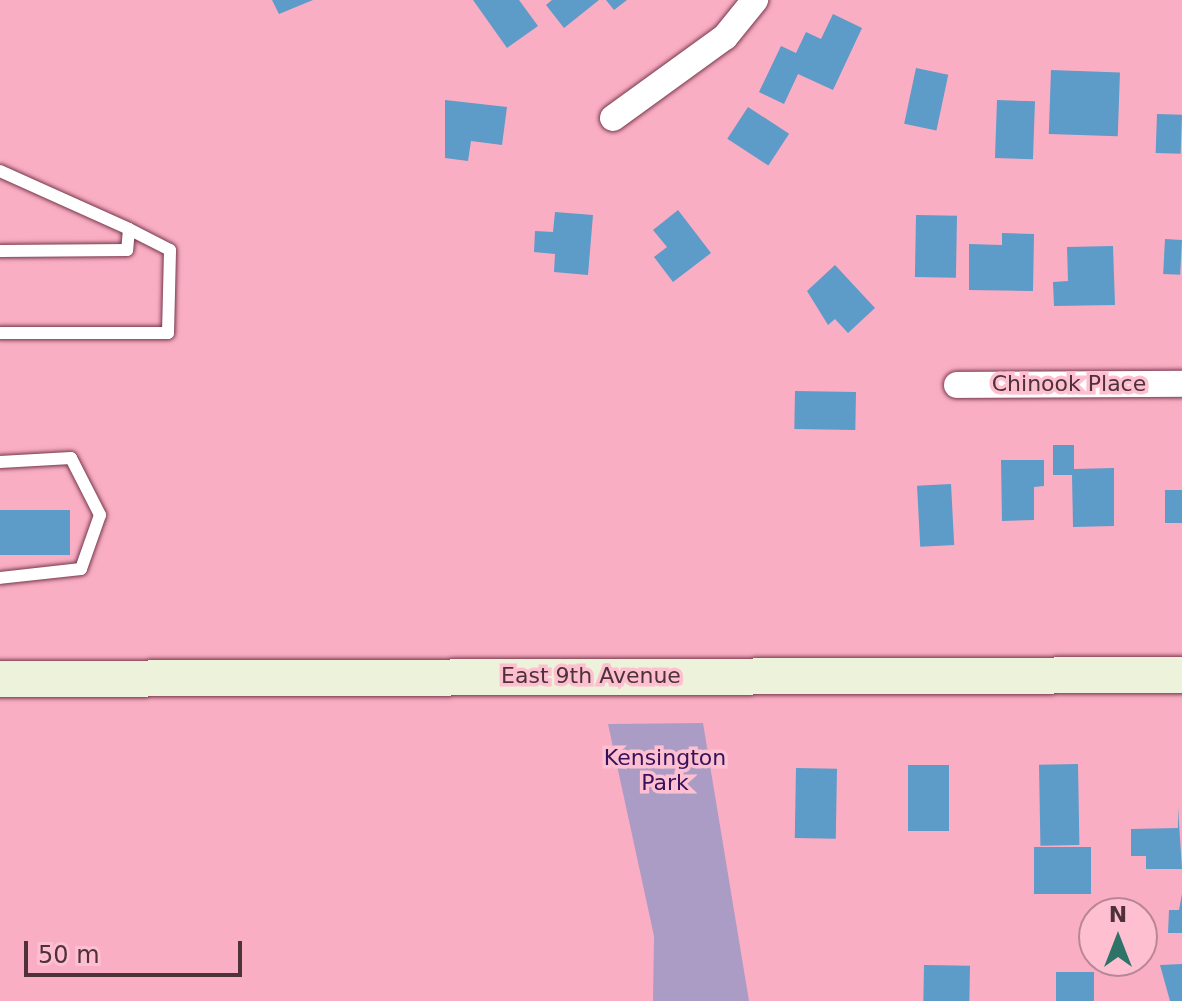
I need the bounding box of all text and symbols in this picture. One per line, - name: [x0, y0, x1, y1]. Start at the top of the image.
- street label: Chinook Place: [992, 371, 1146, 397]
- street label: East 9th Avenue: [501, 663, 681, 689]
- park label: Kensington Park: [604, 744, 726, 796]
- north arrow: [1078, 897, 1158, 977]
- text: N: [1109, 902, 1127, 927]
- scale bar: [28, 925, 246, 975]
- text: 50 m: [38, 941, 100, 969]

